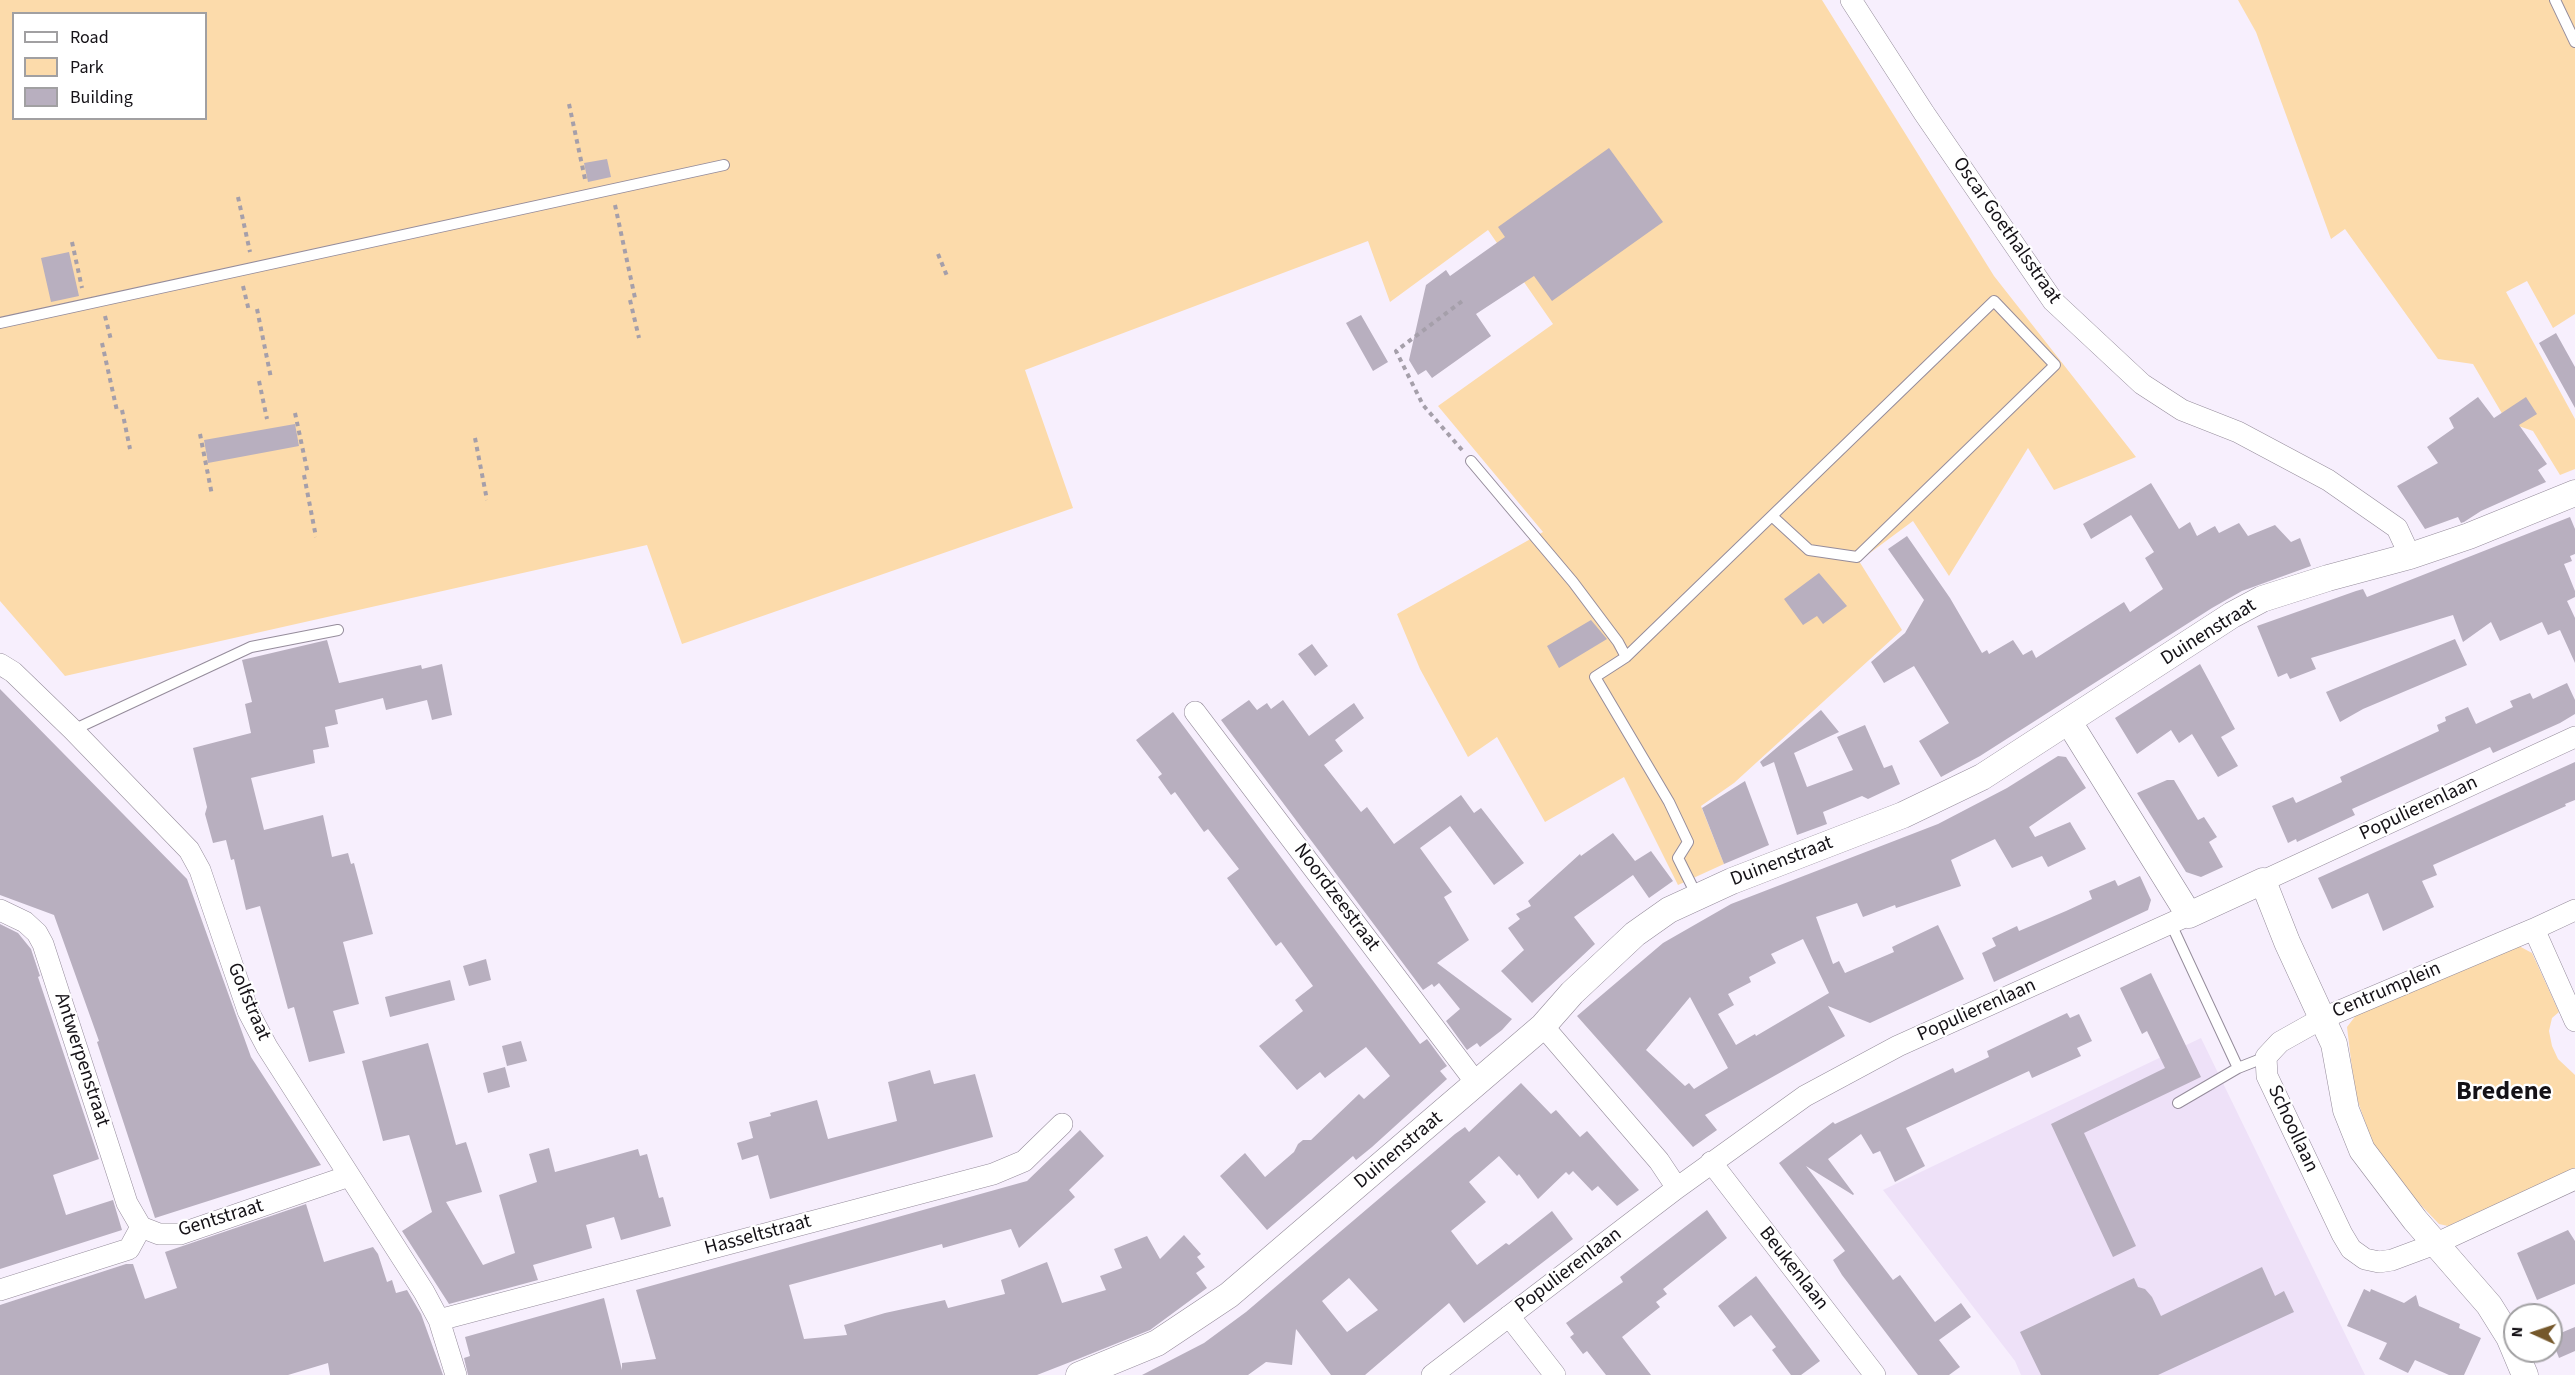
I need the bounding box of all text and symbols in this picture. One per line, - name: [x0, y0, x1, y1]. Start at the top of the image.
- legend: [12, 12, 207, 120]
- text: Road: [70, 25, 109, 50]
- text: Park: [70, 55, 104, 80]
- text: Building: [70, 85, 133, 110]
- street label: Oscar Goethalsstraat: [1946, 153, 2066, 309]
- street label: Duinenstraat: [2157, 594, 2261, 672]
- street label: Populierenlaan: [2356, 771, 2482, 847]
- street label: Duinenstraat: [1727, 831, 1837, 893]
- street label: Noordzeestraat: [1288, 839, 1384, 957]
- street label: Centrumplein: [2329, 957, 2445, 1025]
- street label: Golfstraat: [221, 960, 275, 1044]
- street label: Populierenlaan: [1914, 974, 2040, 1048]
- street label: Antwerpenstraat: [48, 990, 114, 1130]
- district label: Bredene: [2456, 1077, 2552, 1109]
- street label: Schoollaan: [2261, 1081, 2323, 1177]
- street label: Duinenstraat: [1350, 1107, 1448, 1195]
- street label: Gentstraat: [176, 1195, 266, 1243]
- street label: Hasseltstraat: [702, 1210, 814, 1262]
- street label: Populierenlaan: [1511, 1223, 1627, 1319]
- street label: Beukenlaan: [1753, 1223, 1833, 1315]
- north arrow: [2503, 1303, 2563, 1363]
- text: N: [2506, 1326, 2528, 1338]

